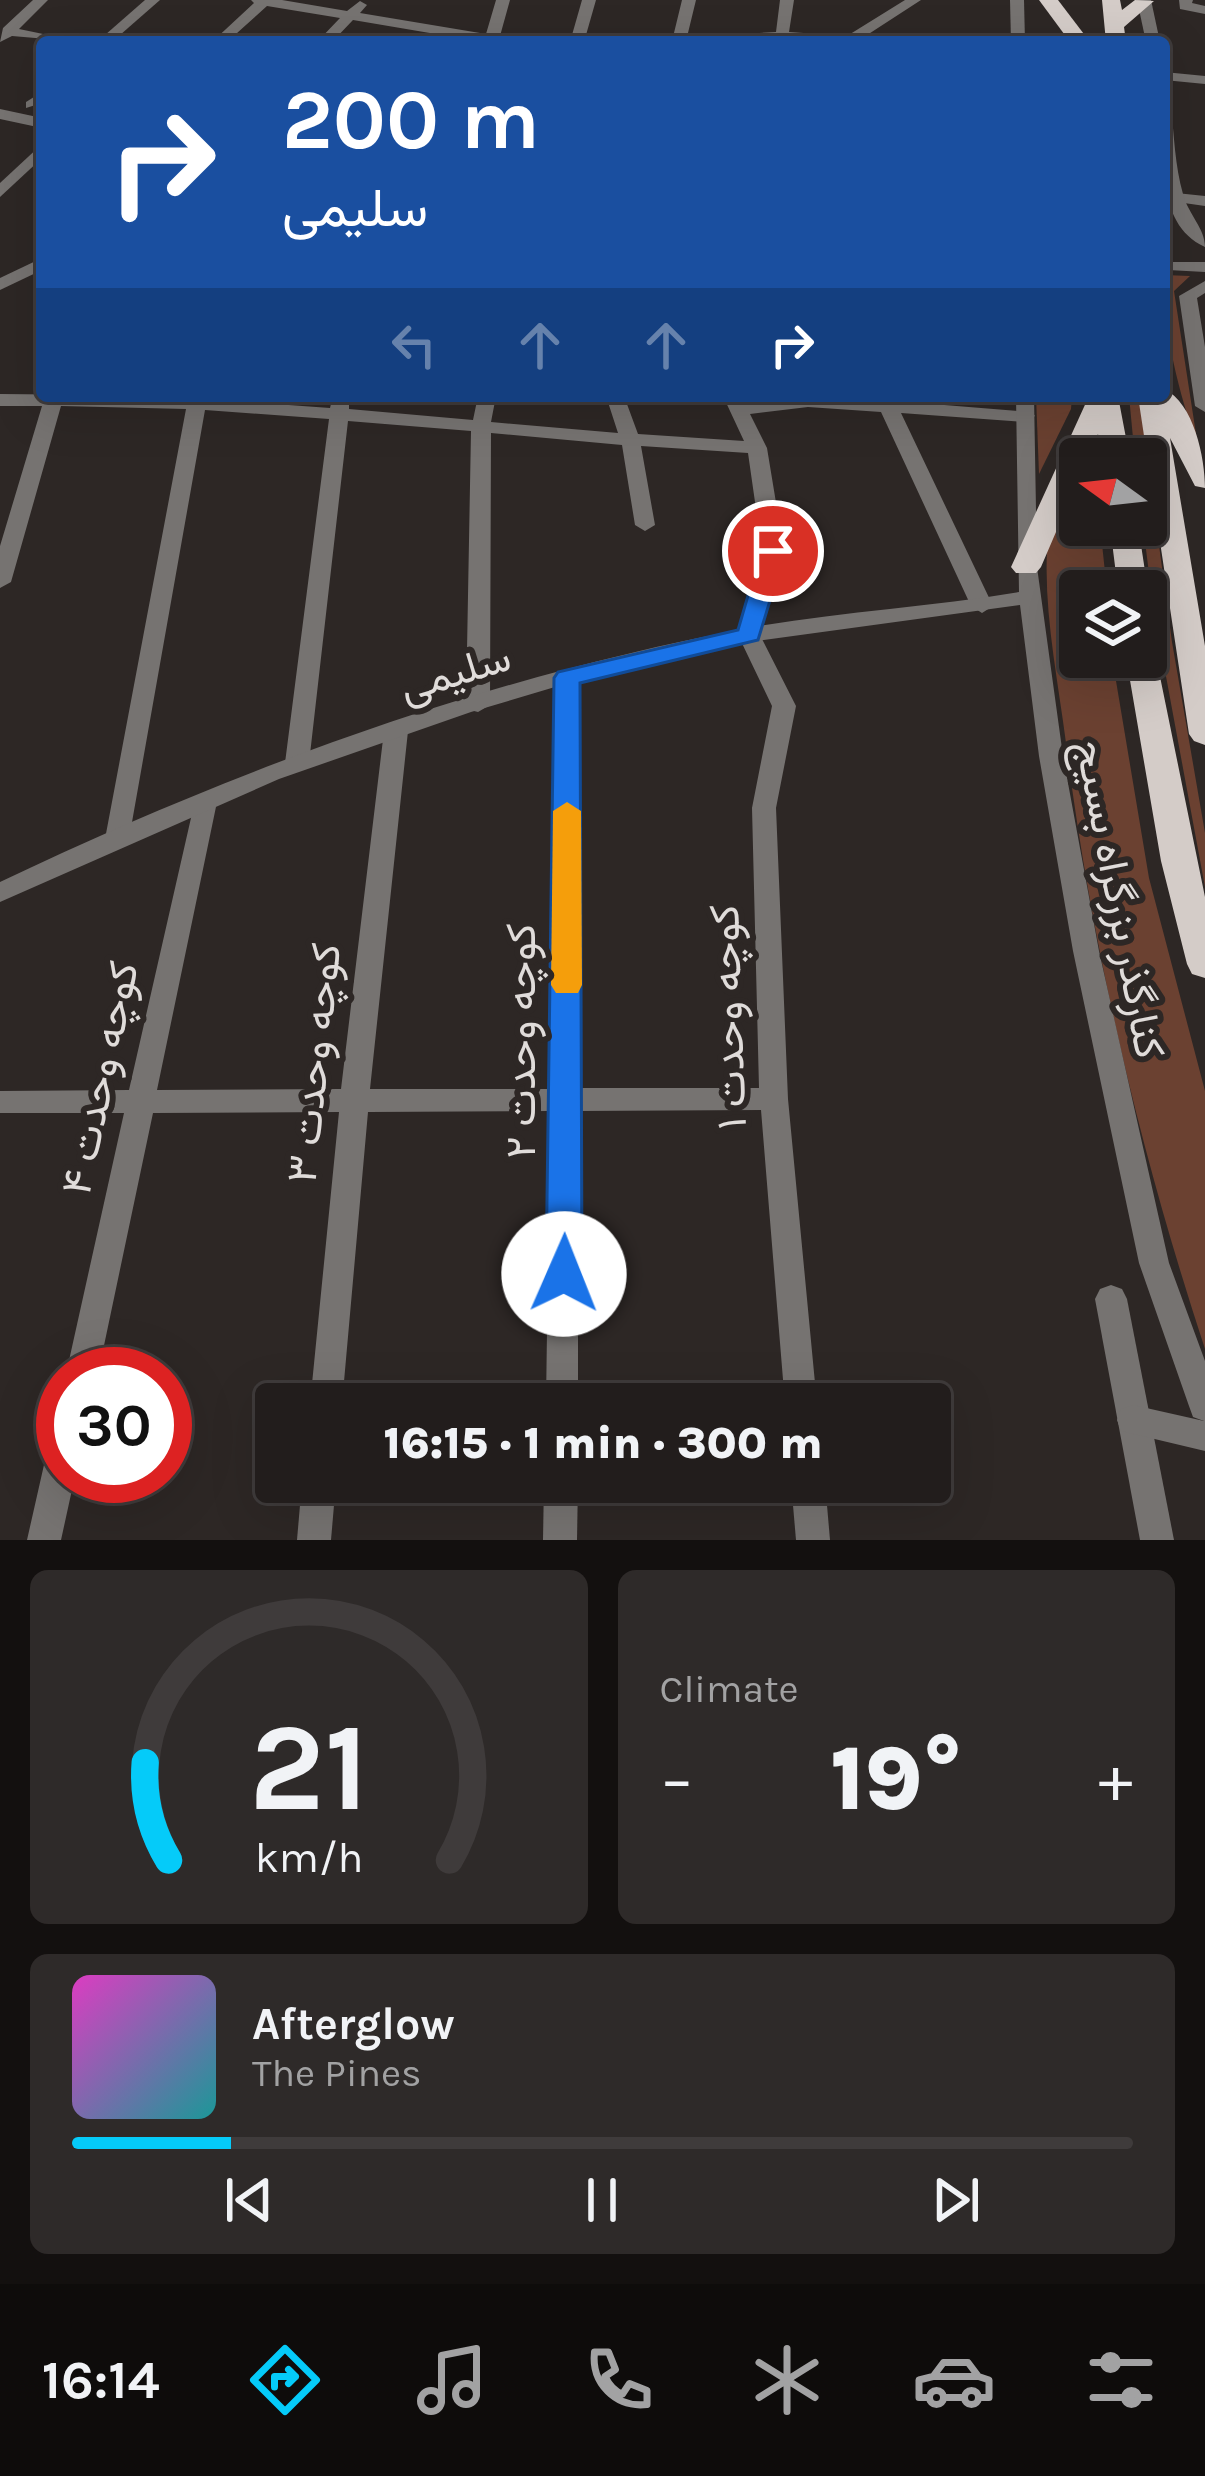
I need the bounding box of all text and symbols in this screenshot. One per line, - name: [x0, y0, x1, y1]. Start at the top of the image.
- text: 200 m: [282, 71, 540, 169]
- icon: right: [84, 84, 240, 240]
- text: سلیمی: [282, 176, 428, 240]
- icon: left: [381, 312, 447, 378]
- icon: ahead: [507, 312, 573, 378]
- icon: ahead: [633, 312, 699, 378]
- icon: right: [759, 312, 825, 378]
- north arrow: [1059, 438, 1167, 546]
- map controls: [1059, 438, 1167, 678]
- pin: [722, 500, 824, 602]
- icon: arrive: [740, 518, 806, 584]
- button: layers: [1059, 570, 1167, 678]
- street label: سلیمی: [393, 631, 517, 713]
- street label: کنارگذر بزرگراه بسیج: [1062, 735, 1175, 1063]
- street label: کوچه وحدت ۱: [699, 903, 760, 1130]
- street label: کوچه وحدت ۲: [496, 923, 549, 1159]
- street label: کوچه وحدت ۳: [277, 941, 354, 1186]
- street label: کوچه وحدت ۴: [51, 957, 152, 1200]
- position arrow: [501, 1211, 627, 1337]
- speed limit sign: 30: [36, 1347, 192, 1503]
- text: 16:15 · 1 min · 300 m: [383, 1417, 823, 1469]
- text: Climate: [660, 1666, 799, 1712]
- text: 21: [249, 1695, 369, 1840]
- text: 19°: [830, 1726, 962, 1832]
- text: −: [660, 1740, 694, 1818]
- text: +: [1098, 1740, 1133, 1818]
- text: km/h: [254, 1833, 363, 1883]
- text: Afterglow: [252, 1998, 455, 2050]
- text: The Pines: [252, 2050, 422, 2096]
- icon: previous: [216, 2167, 282, 2233]
- icon: pause: [569, 2167, 635, 2233]
- icon: next: [923, 2167, 989, 2233]
- icon: directions: [243, 2338, 327, 2422]
- icon: music: [410, 2338, 494, 2422]
- icon: phone: [577, 2338, 661, 2422]
- icon: climate: [745, 2338, 829, 2422]
- icon: car: [912, 2338, 996, 2422]
- icon: filters: [1079, 2338, 1163, 2422]
- text: 16:14: [42, 2348, 160, 2412]

